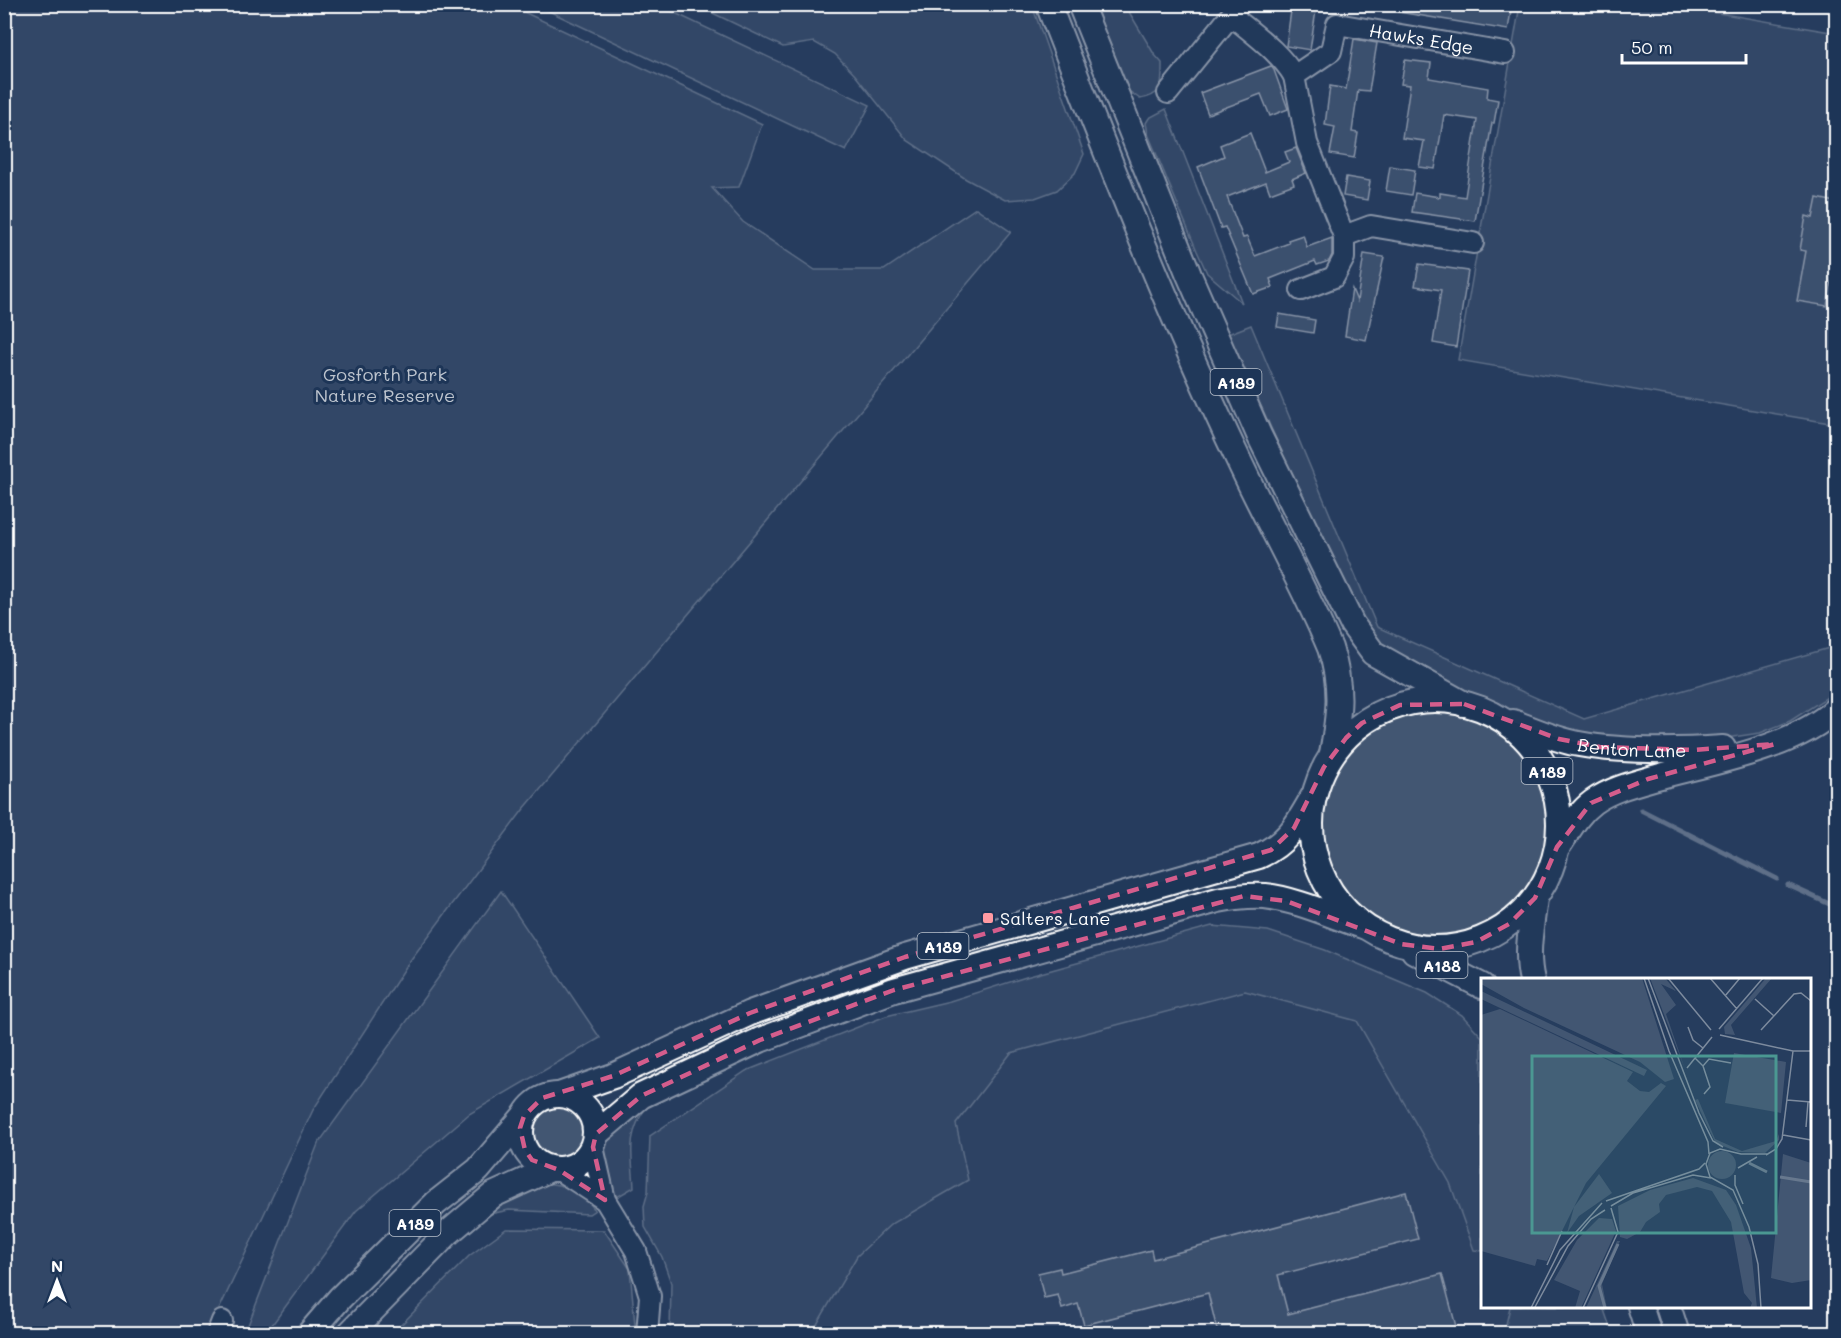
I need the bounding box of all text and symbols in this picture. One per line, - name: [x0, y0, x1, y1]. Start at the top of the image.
- street label: Hawks Edge: [1367, 18, 1475, 59]
- scale bar: [1622, 27, 1746, 65]
- text: 50 m: [1631, 35, 1673, 59]
- park label: Gosforth Park Nature Reserve: [315, 362, 455, 407]
- road number: A189: [1210, 369, 1262, 395]
- street label: Benton Lane: [1576, 732, 1687, 762]
- road number: A189: [1522, 758, 1572, 784]
- place label: Salters Lane: [1000, 906, 1110, 930]
- marker: Salters Lane: [981, 911, 995, 925]
- road number: A189: [918, 933, 968, 959]
- road number: A188: [1416, 952, 1468, 978]
- inset map: [1481, 978, 1811, 1308]
- road number: A189: [390, 1210, 440, 1236]
- north arrow: [27, 1251, 87, 1311]
- text: N: [51, 1255, 63, 1276]

